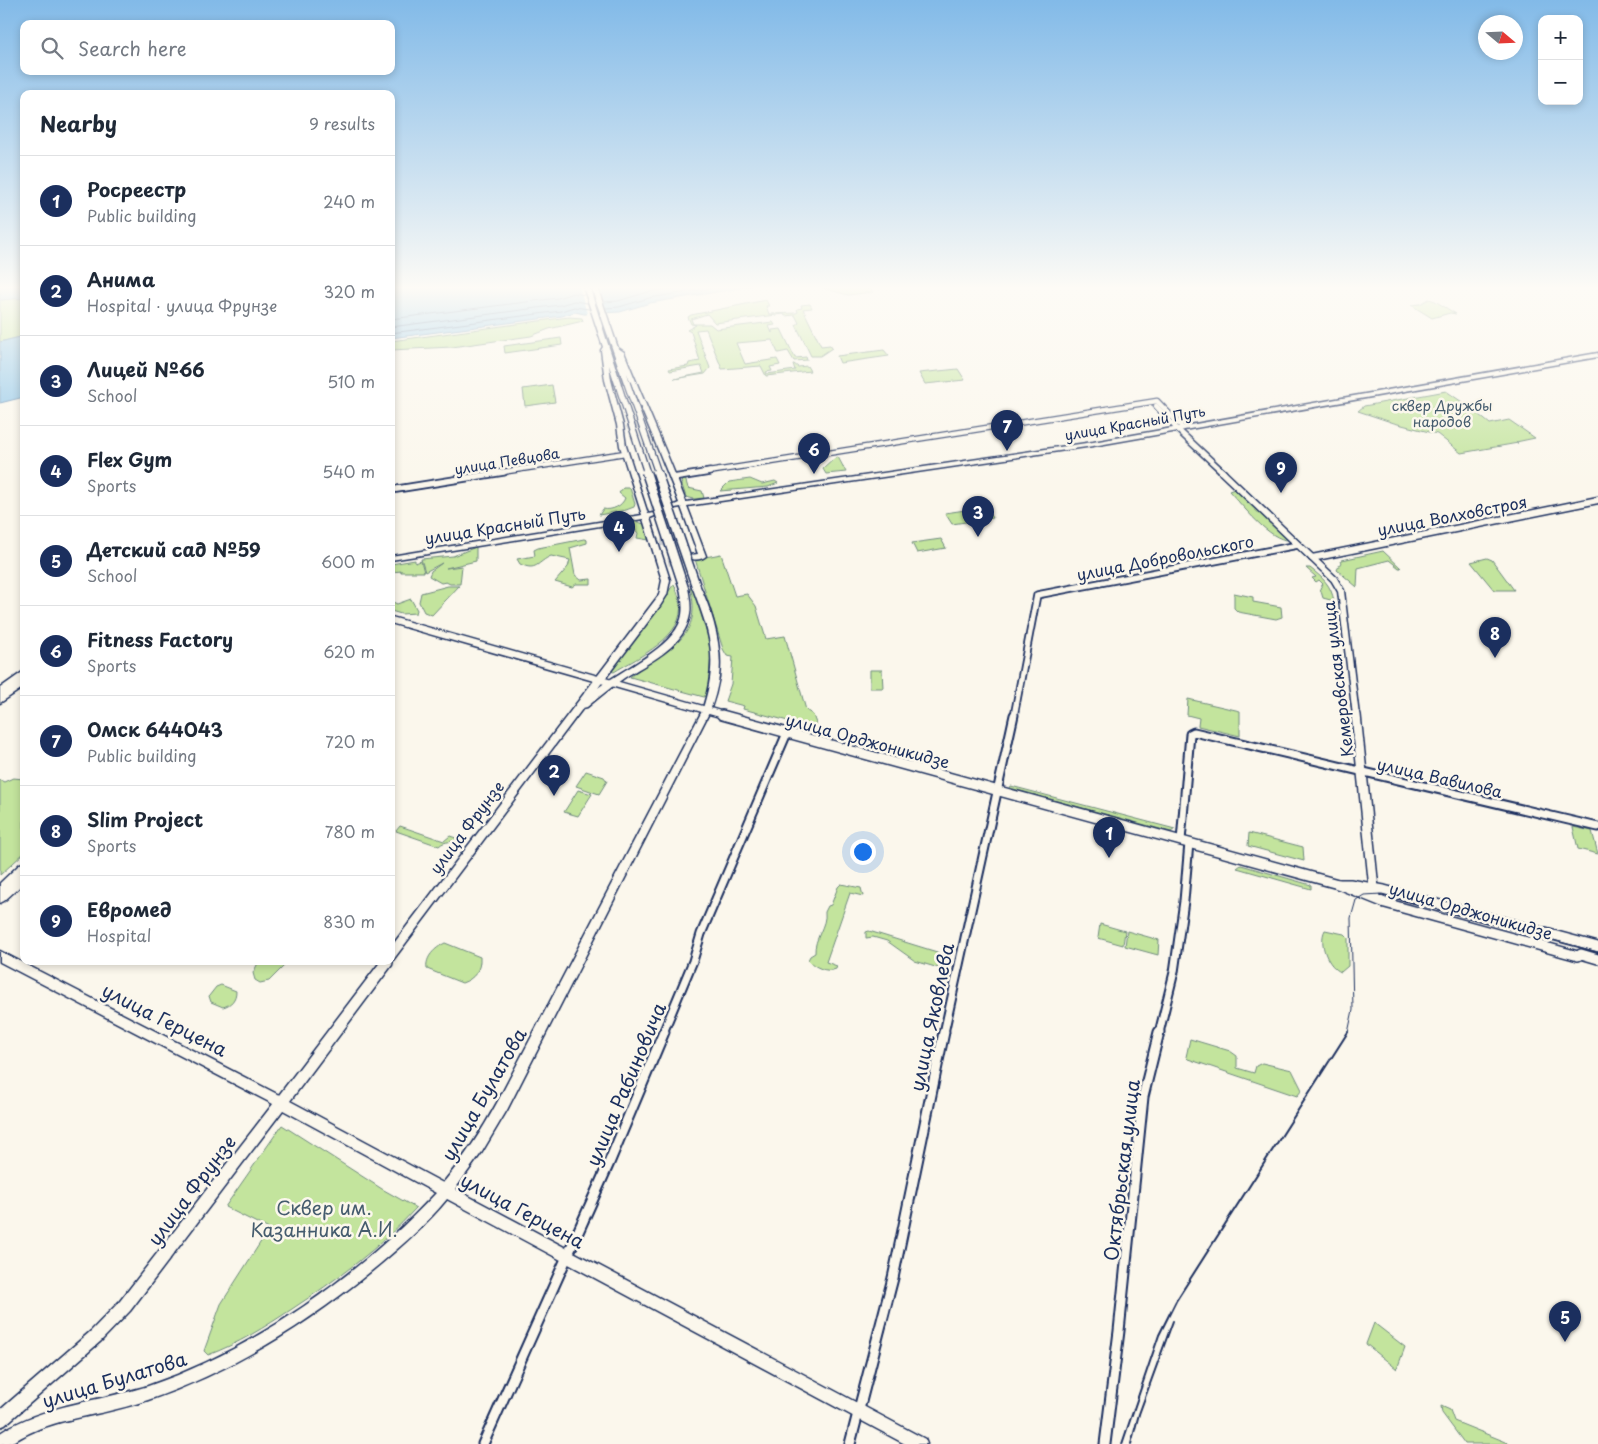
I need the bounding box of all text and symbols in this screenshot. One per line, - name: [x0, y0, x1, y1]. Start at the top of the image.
- north arrow: [1478, 15, 1523, 60]
- map controls: [1538, 15, 1583, 105]
- button: +: [1538, 15, 1583, 60]
- search box: [20, 20, 395, 75]
- icon: search: [38, 34, 66, 62]
- text: Search here: [78, 34, 187, 62]
- button: −: [1538, 60, 1583, 105]
- text: Nearby: [40, 107, 117, 139]
- text: 9 results: [309, 111, 375, 135]
- text: Росреестр: [87, 175, 186, 203]
- text: 1: [52, 189, 60, 213]
- text: 240 m: [323, 189, 375, 213]
- text: Public building: [87, 203, 197, 227]
- text: Анима: [87, 265, 155, 293]
- text: 2: [50, 279, 62, 303]
- text: 320 m: [324, 279, 375, 303]
- text: Hospital · улица Фрунзе: [87, 293, 277, 317]
- text: Лицей №66: [87, 355, 205, 383]
- text: 3: [51, 369, 61, 393]
- text: 510 m: [327, 369, 375, 393]
- text: School: [87, 383, 137, 407]
- park label: сквер Дружбы народов: [1392, 395, 1492, 432]
- street label: улица Красный Путь: [1063, 400, 1207, 446]
- pin: 7: [991, 410, 1023, 451]
- pin: 6: [798, 433, 830, 474]
- street label: улица Певцова: [453, 442, 561, 480]
- text: Flex Gym: [87, 445, 172, 473]
- pin: 9: [1265, 452, 1297, 493]
- text: 4: [51, 459, 61, 483]
- text: 540 m: [322, 459, 375, 483]
- text: Sports: [87, 473, 136, 497]
- street label: улица Волховстроя: [1375, 489, 1529, 541]
- pin: 3: [962, 496, 994, 537]
- street label: улица Красный Путь: [423, 500, 587, 550]
- pin: 4: [603, 511, 635, 552]
- street label: улица Добровольского: [1074, 528, 1256, 586]
- text: Детский сад №59: [87, 535, 261, 563]
- text: 5: [51, 549, 61, 573]
- text: 600 m: [321, 549, 375, 573]
- text: School: [87, 563, 137, 587]
- street label: Кемеровская улица: [1316, 600, 1358, 758]
- pin: 8: [1479, 617, 1511, 658]
- text: Fitness Factory: [87, 625, 233, 653]
- text: 6: [50, 639, 62, 663]
- text: 620 m: [323, 639, 375, 663]
- text: Sports: [87, 653, 136, 677]
- street label: улица Орджоникидзе: [783, 707, 953, 774]
- text: Омск 644043: [87, 715, 223, 743]
- text: 7: [51, 729, 61, 753]
- text: 720 m: [325, 729, 375, 753]
- text: Public building: [87, 743, 197, 767]
- street label: улица Вавилова: [1375, 751, 1505, 803]
- pin: 2: [538, 755, 570, 796]
- street label: улица Фрунзе: [423, 775, 509, 879]
- text: Slim Project: [87, 805, 203, 833]
- pin: 1: [1093, 817, 1125, 858]
- text: 8: [51, 819, 61, 843]
- text: 780 m: [325, 819, 375, 843]
- text: Sports: [87, 833, 136, 857]
- your location: [850, 839, 876, 865]
- street label: улица Орджоникидзе: [1387, 875, 1556, 945]
- text: Евромед: [87, 895, 171, 923]
- text: 9: [51, 909, 61, 933]
- text: 830 m: [323, 909, 375, 933]
- text: Hospital: [87, 923, 151, 947]
- street label: улица Яковлева: [902, 940, 960, 1094]
- street label: улица Герцена: [98, 975, 233, 1063]
- street label: улица Рабиновича: [578, 998, 672, 1170]
- street label: улица Булатова: [433, 1022, 533, 1166]
- street label: Октябрьская улица: [1096, 1078, 1146, 1262]
- street label: улица Фрунзе: [140, 1129, 242, 1251]
- street label: улица Герцена: [456, 1165, 590, 1255]
- park label: Сквер им. Казанника А.И.: [250, 1193, 398, 1243]
- pin: 5: [1549, 1301, 1581, 1342]
- street label: улица Булатова: [38, 1344, 190, 1414]

